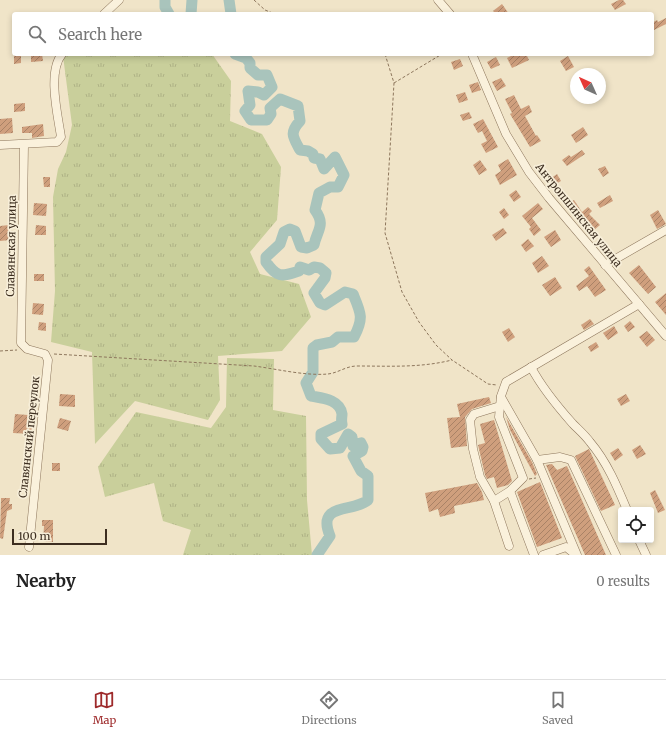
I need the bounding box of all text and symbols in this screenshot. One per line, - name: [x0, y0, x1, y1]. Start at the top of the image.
- search box: [12, 12, 654, 56]
- icon: search: [26, 23, 48, 45]
- text: Search here: [58, 25, 142, 44]
- north arrow: [570, 68, 606, 104]
- street label: Антропшинская улица: [532, 159, 625, 270]
- street label: Славянская улица: [3, 195, 19, 297]
- street label: Славянский переулок: [16, 375, 42, 499]
- map controls: [618, 507, 654, 543]
- button: locate: [618, 507, 654, 543]
- scale bar: [12, 527, 107, 546]
- text: 100 m: [18, 529, 50, 543]
- text: Nearby: [16, 570, 76, 592]
- text: 0 results: [596, 573, 650, 590]
- tab: Map: [93, 689, 116, 727]
- tab: Directions: [302, 689, 357, 727]
- tab: Saved: [542, 689, 573, 727]

